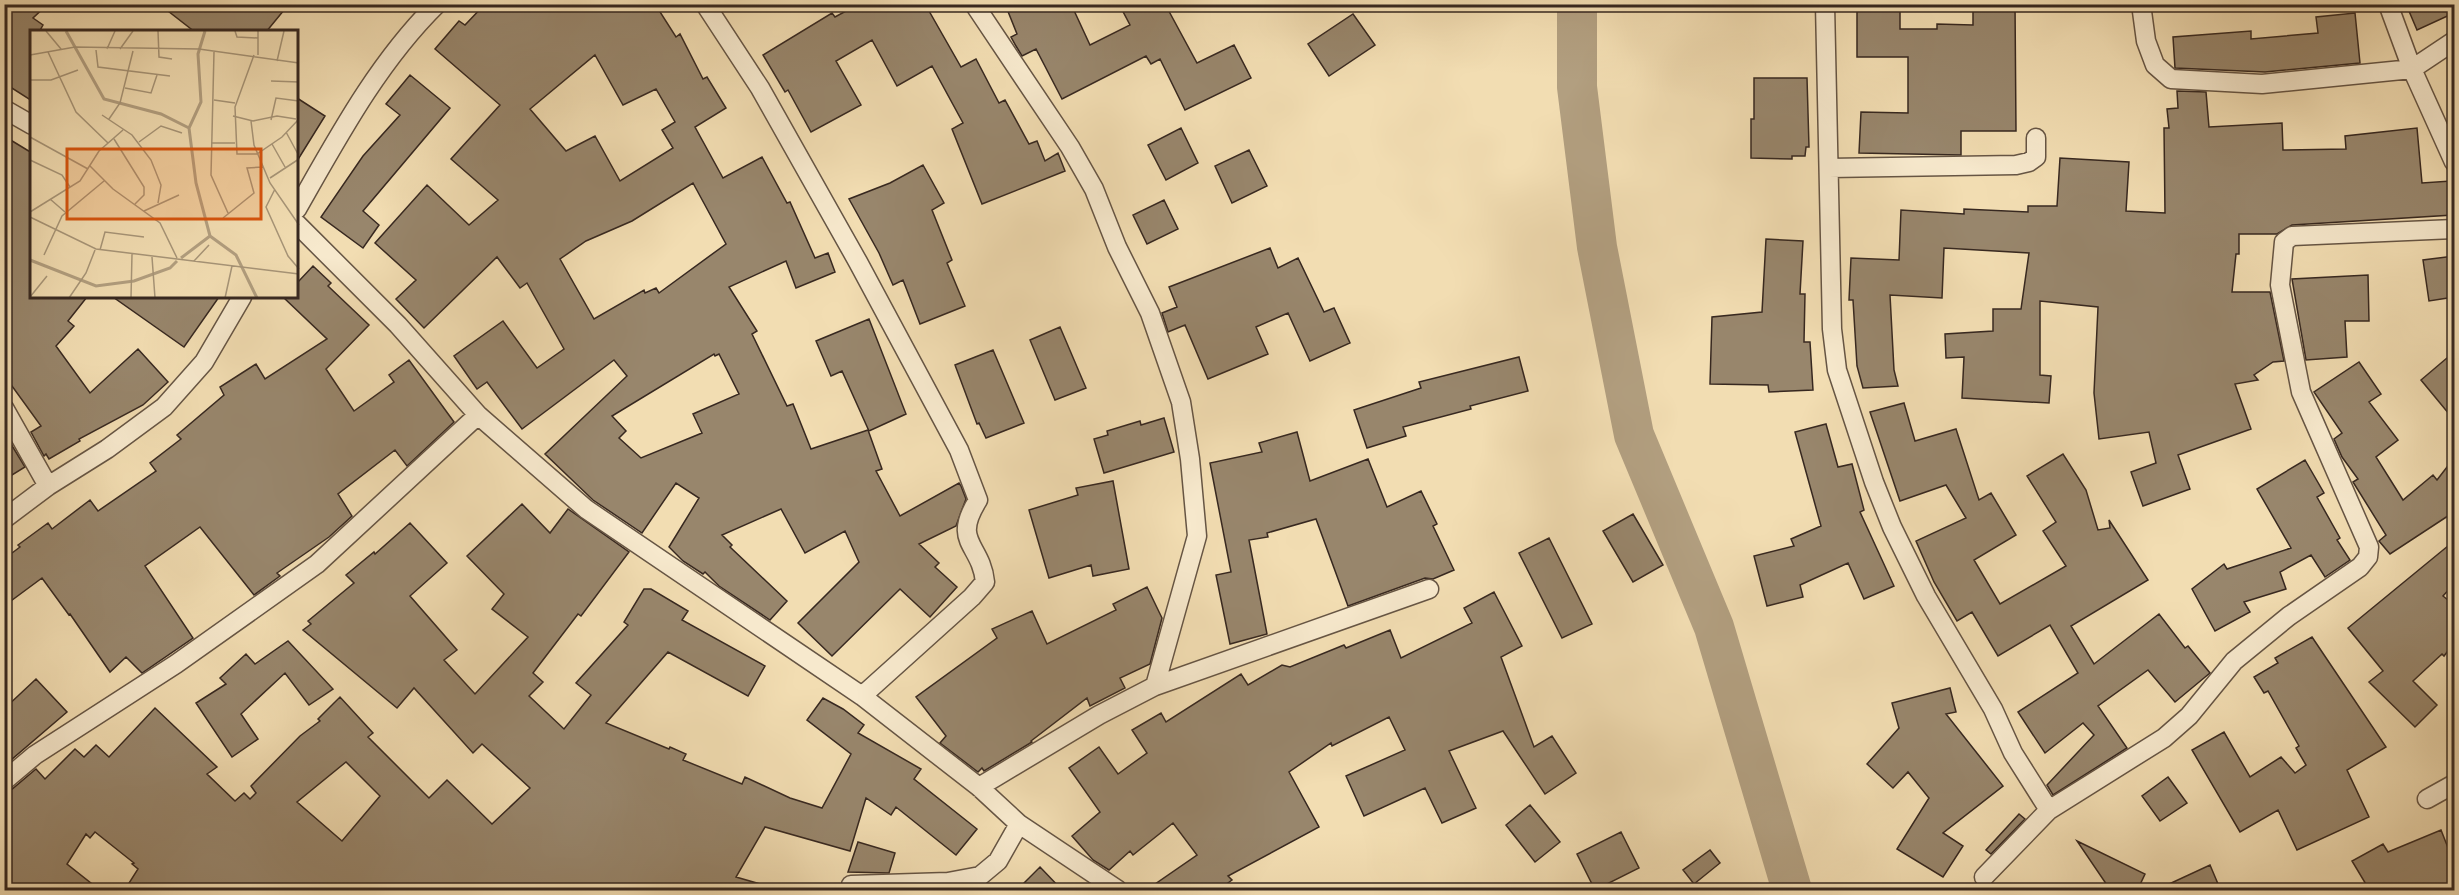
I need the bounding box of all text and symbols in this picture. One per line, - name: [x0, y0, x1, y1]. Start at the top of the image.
- inset map: [30, 30, 298, 298]

